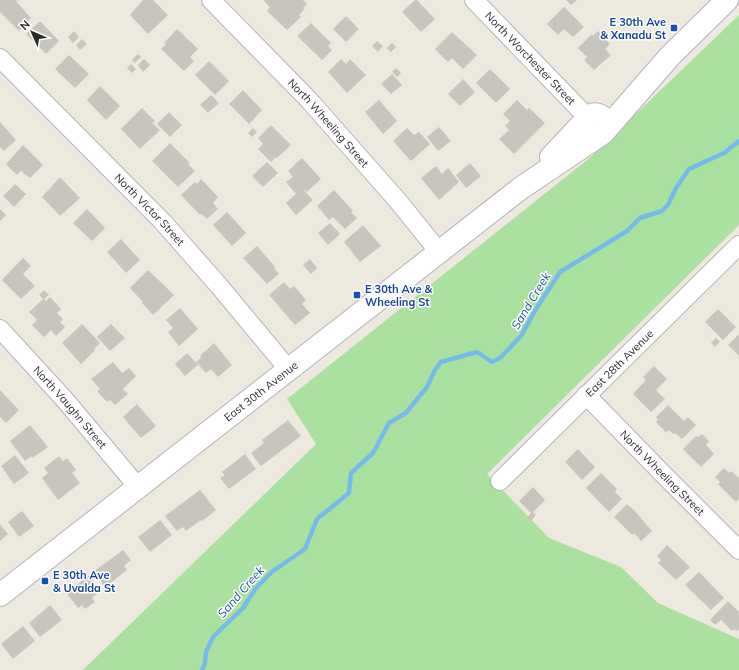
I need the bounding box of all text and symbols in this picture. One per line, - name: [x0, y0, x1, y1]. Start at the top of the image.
- street label: North Worchester Street: [482, 9, 579, 108]
- north arrow: [12, 12, 52, 52]
- place label: E 30th Ave & Xanadu St: [600, 15, 666, 42]
- text: N: [17, 17, 33, 33]
- marker: E 30th Ave & Xanadu St: [669, 23, 679, 33]
- street label: North Wheeling Street: [285, 76, 372, 170]
- street label: North Victor Street: [112, 170, 188, 249]
- water label: Sand Creek: [508, 269, 554, 332]
- place label: E 30th Ave & Wheeling St: [365, 282, 432, 309]
- marker: E 30th Ave & Wheeling St: [352, 290, 362, 300]
- street label: East 28th Avenue: [583, 326, 656, 400]
- street label: East 30th Avenue: [221, 358, 301, 424]
- street label: North Vaughn Street: [30, 363, 110, 451]
- street label: North Wheeling Street: [617, 427, 708, 519]
- water label: Sand Creek: [214, 562, 268, 621]
- place label: E 30th Ave & Uvalda St: [53, 568, 115, 595]
- marker: E 30th Ave & Uvalda St: [40, 576, 50, 586]

